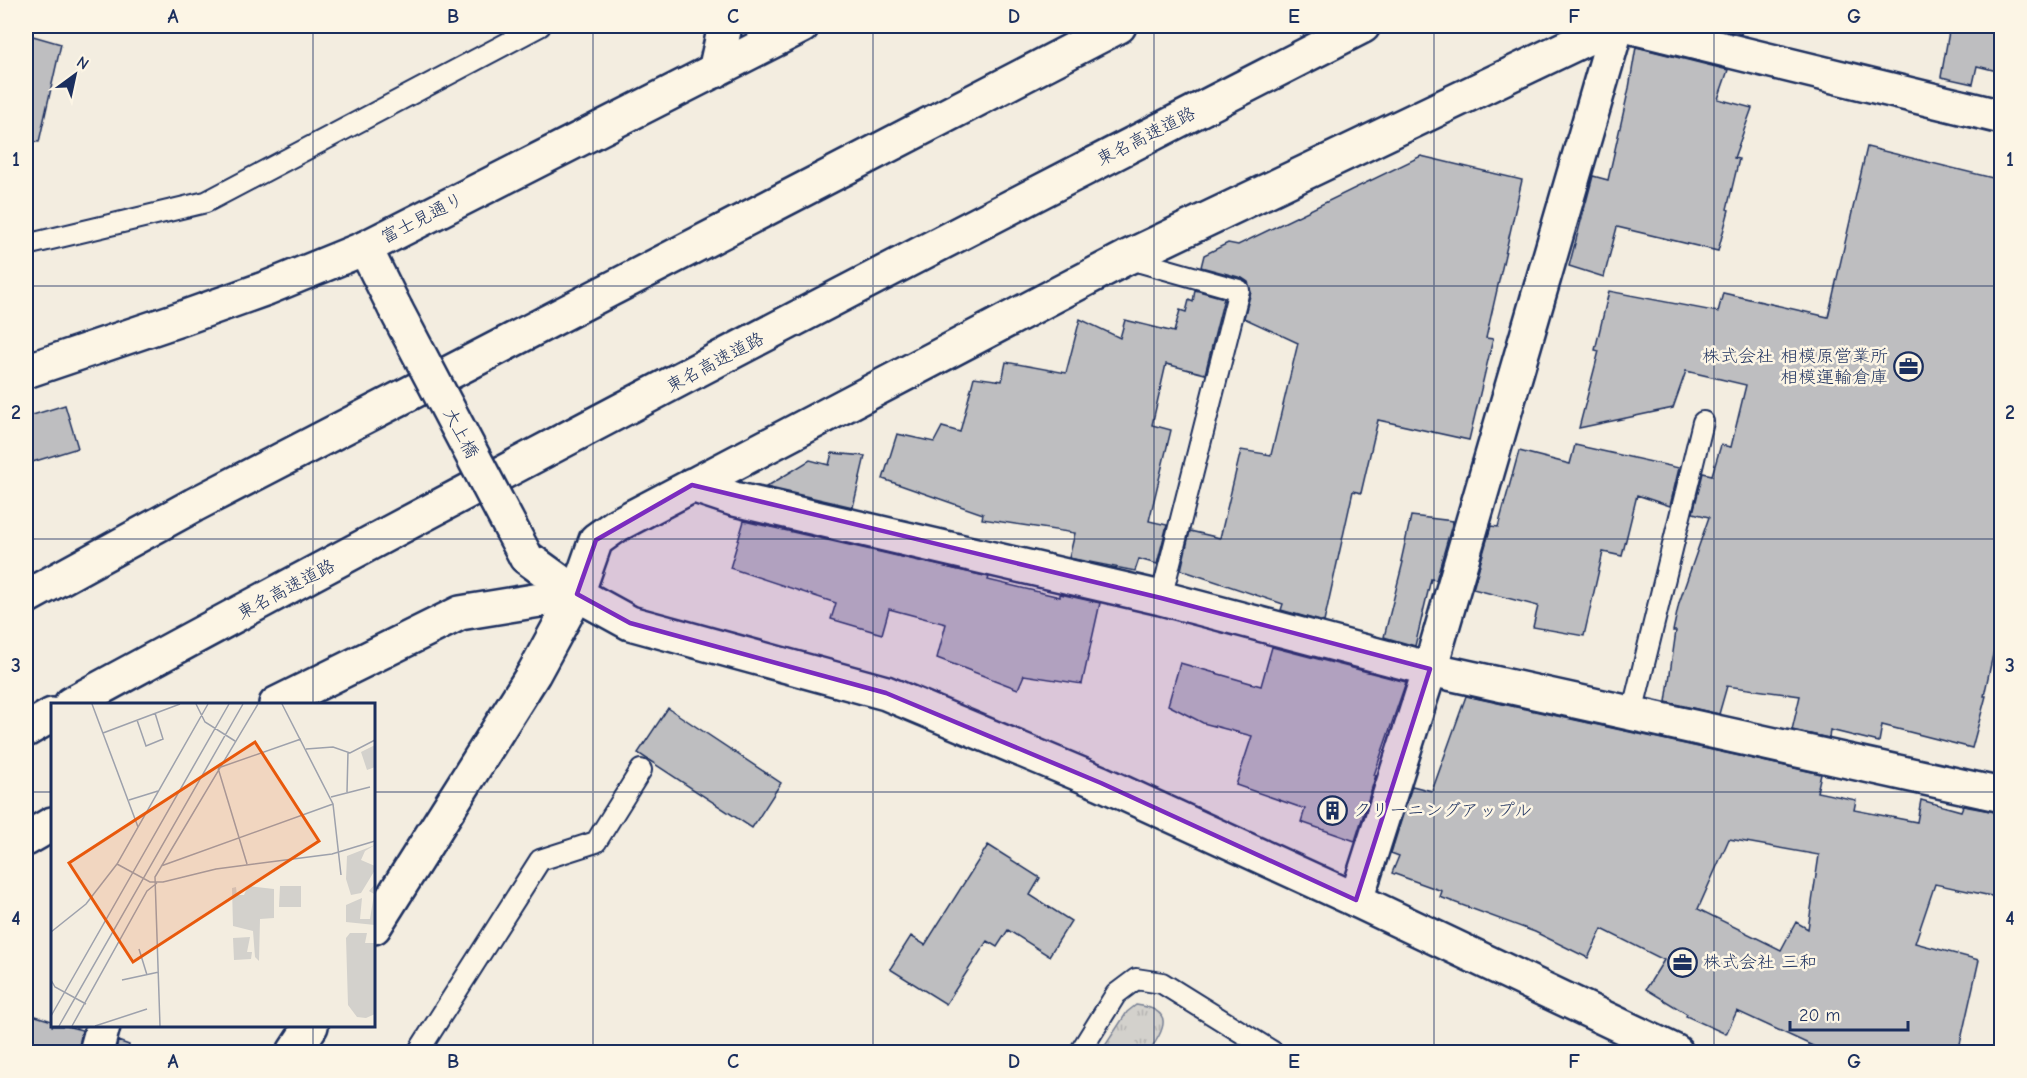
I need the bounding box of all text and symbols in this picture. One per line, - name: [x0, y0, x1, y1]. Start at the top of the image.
- text: A: [167, 5, 179, 28]
- text: B: [447, 5, 459, 28]
- text: C: [727, 5, 739, 28]
- text: D: [1008, 5, 1020, 28]
- text: E: [1288, 5, 1300, 28]
- text: F: [1568, 5, 1580, 28]
- text: G: [1847, 5, 1861, 28]
- north arrow: [45, 45, 105, 105]
- text: N: [73, 53, 92, 74]
- street label: 東名高速道路: [1093, 103, 1199, 170]
- text: 1: [12, 148, 20, 171]
- text: 1: [2006, 148, 2014, 171]
- street label: 富士見通り: [377, 189, 467, 248]
- street label: 東名高速道路: [663, 328, 768, 397]
- place label: 株式会社 相模原営業所 相模運輸倉庫: [1702, 346, 1888, 388]
- office icon: 株式会社 相模原営業所 相模運輸倉庫: [1893, 350, 1925, 382]
- text: 2: [11, 401, 21, 424]
- text: 2: [2005, 401, 2015, 424]
- street label: 大上橋: [439, 404, 483, 462]
- street label: 東名高速道路: [234, 555, 339, 624]
- text: 3: [11, 654, 21, 677]
- text: 3: [2005, 654, 2015, 677]
- inset map: [51, 703, 375, 1027]
- building icon: クリーニングアップル: [1316, 794, 1348, 826]
- place label: クリーニングアップル: [1353, 800, 1532, 821]
- text: 4: [11, 907, 21, 930]
- text: 4: [2005, 907, 2015, 930]
- office icon: 株式会社 三和: [1666, 946, 1698, 978]
- place label: 株式会社 三和: [1703, 952, 1817, 973]
- scale bar: [1790, 994, 1908, 1032]
- text: 20 m: [1799, 1005, 1840, 1026]
- text: A: [167, 1050, 179, 1073]
- text: B: [447, 1050, 459, 1073]
- text: C: [727, 1050, 739, 1073]
- text: D: [1008, 1050, 1020, 1073]
- text: E: [1288, 1050, 1300, 1073]
- text: F: [1568, 1050, 1580, 1073]
- text: G: [1847, 1050, 1861, 1073]

